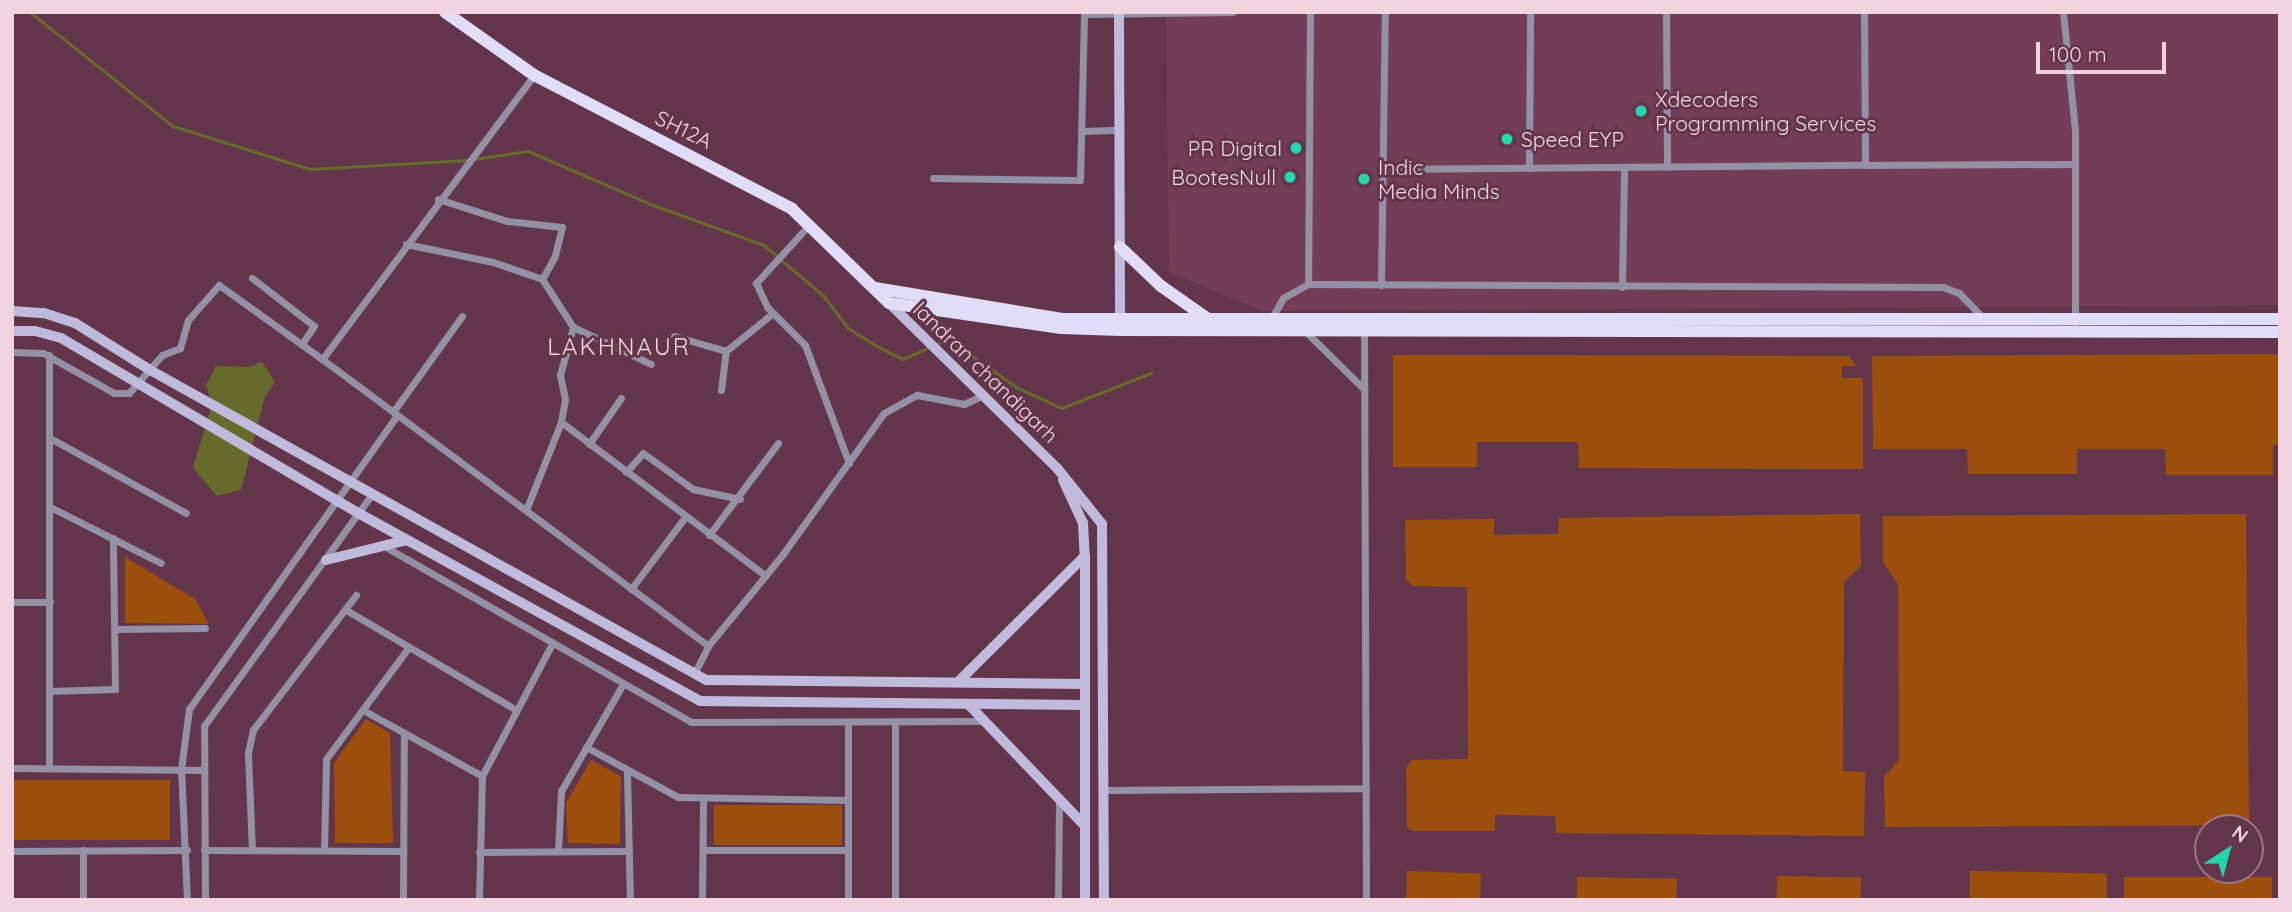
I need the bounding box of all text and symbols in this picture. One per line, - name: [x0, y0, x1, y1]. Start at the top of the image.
- scale bar: [2040, 28, 2170, 72]
- text: 100 m: [2049, 41, 2107, 67]
- place label: Xdecoders Programming Services: [1655, 86, 1876, 136]
- marker: Xdecoders Programming Services: [1633, 103, 1649, 119]
- street label: SH12A: [652, 105, 716, 153]
- place label: Speed EYP: [1521, 126, 1624, 152]
- marker: Speed EYP: [1499, 131, 1515, 147]
- place label: PR Digital: [1188, 135, 1282, 161]
- marker: PR Digital: [1288, 140, 1304, 156]
- place label: Indic Media Minds: [1378, 154, 1499, 204]
- place label: BootesNull: [1171, 164, 1276, 190]
- marker: BootesNull: [1282, 169, 1298, 185]
- marker: Indic Media Minds: [1356, 171, 1372, 187]
- street label: landran chandigarh: [908, 296, 1064, 448]
- district label: LAKHNAUR: [548, 333, 690, 361]
- north arrow: [2194, 814, 2264, 884]
- text: N: [2227, 820, 2253, 847]

